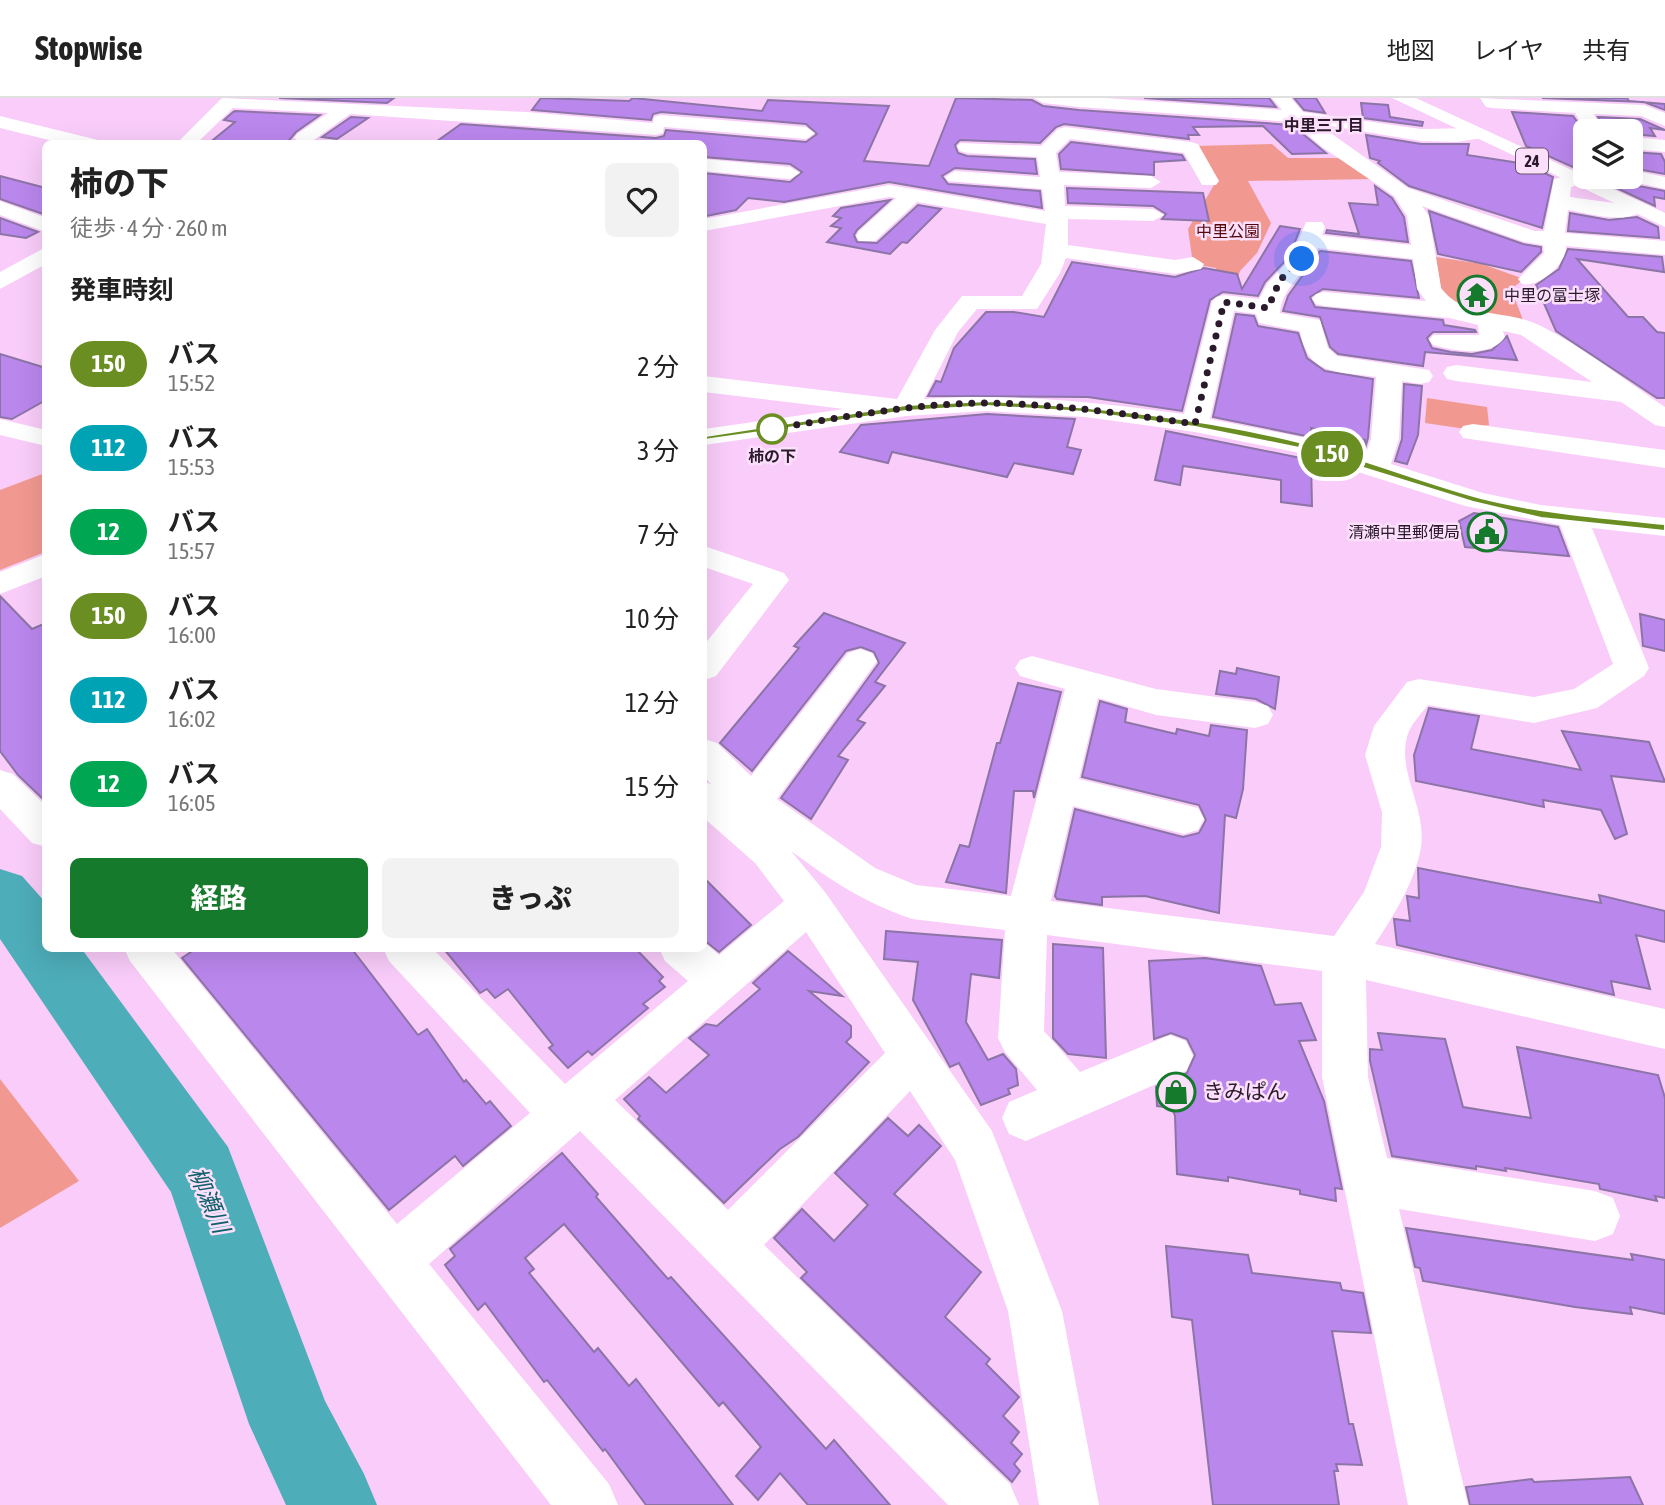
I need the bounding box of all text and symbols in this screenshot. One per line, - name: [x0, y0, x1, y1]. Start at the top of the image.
- text: Stopwise: [35, 29, 143, 67]
- text: 地図: [1387, 37, 1435, 64]
- text: レイヤ: [1473, 37, 1544, 64]
- text: 共有: [1582, 37, 1630, 64]
- district label: 中里三丁目: [1284, 116, 1364, 134]
- map controls: [1573, 119, 1643, 189]
- button: layers: [1573, 119, 1643, 189]
- road number: 24: [1516, 148, 1548, 174]
- button: heart: [605, 163, 679, 237]
- text: 柿の下: [70, 164, 169, 202]
- text: 徒歩 · 4 分 · 260 m: [70, 215, 228, 241]
- park label: 中里公園: [1196, 222, 1260, 240]
- your location: [1284, 241, 1319, 276]
- temple icon: 中里の富士塚: [1456, 274, 1498, 316]
- text: 発車時刻: [70, 275, 174, 305]
- place label: 中里の富士塚: [1504, 286, 1600, 304]
- text: バス: [168, 339, 220, 369]
- text: 150: [92, 350, 125, 377]
- text: 2 分: [637, 352, 679, 382]
- text: 15:52: [168, 370, 215, 396]
- marker: 柿の下: [757, 414, 787, 444]
- text: バス: [168, 423, 220, 453]
- line badge: 150: [1292, 431, 1372, 477]
- text: 112: [92, 434, 125, 461]
- text: 3 分: [637, 436, 679, 466]
- text: 150: [1315, 440, 1349, 467]
- place label: 柿の下: [748, 447, 796, 465]
- text: 15:53: [168, 454, 215, 480]
- text: バス: [168, 507, 220, 537]
- public building icon: 清瀬中里郵便局: [1466, 511, 1508, 553]
- text: 12: [97, 518, 120, 545]
- text: 7 分: [637, 520, 679, 550]
- place label: 清瀬中里郵便局: [1348, 523, 1460, 541]
- text: 15:57: [168, 538, 215, 564]
- text: バス: [168, 591, 220, 621]
- text: 150: [92, 602, 125, 629]
- text: 10 分: [625, 604, 679, 634]
- text: 16:00: [168, 622, 216, 648]
- text: バス: [168, 675, 220, 705]
- text: 112: [92, 686, 125, 713]
- text: 12 分: [625, 688, 679, 718]
- text: 16:02: [168, 706, 216, 732]
- text: バス: [168, 759, 220, 789]
- text: 12: [97, 770, 120, 797]
- text: 15 分: [625, 772, 679, 802]
- text: 16:05: [168, 790, 216, 816]
- button: 経路: [70, 858, 368, 938]
- button: きっぷ: [382, 858, 679, 938]
- shop icon: きみぱん: [1155, 1071, 1197, 1113]
- place label: きみぱん: [1203, 1079, 1287, 1103]
- water label: 柳瀬川: [184, 1163, 236, 1240]

